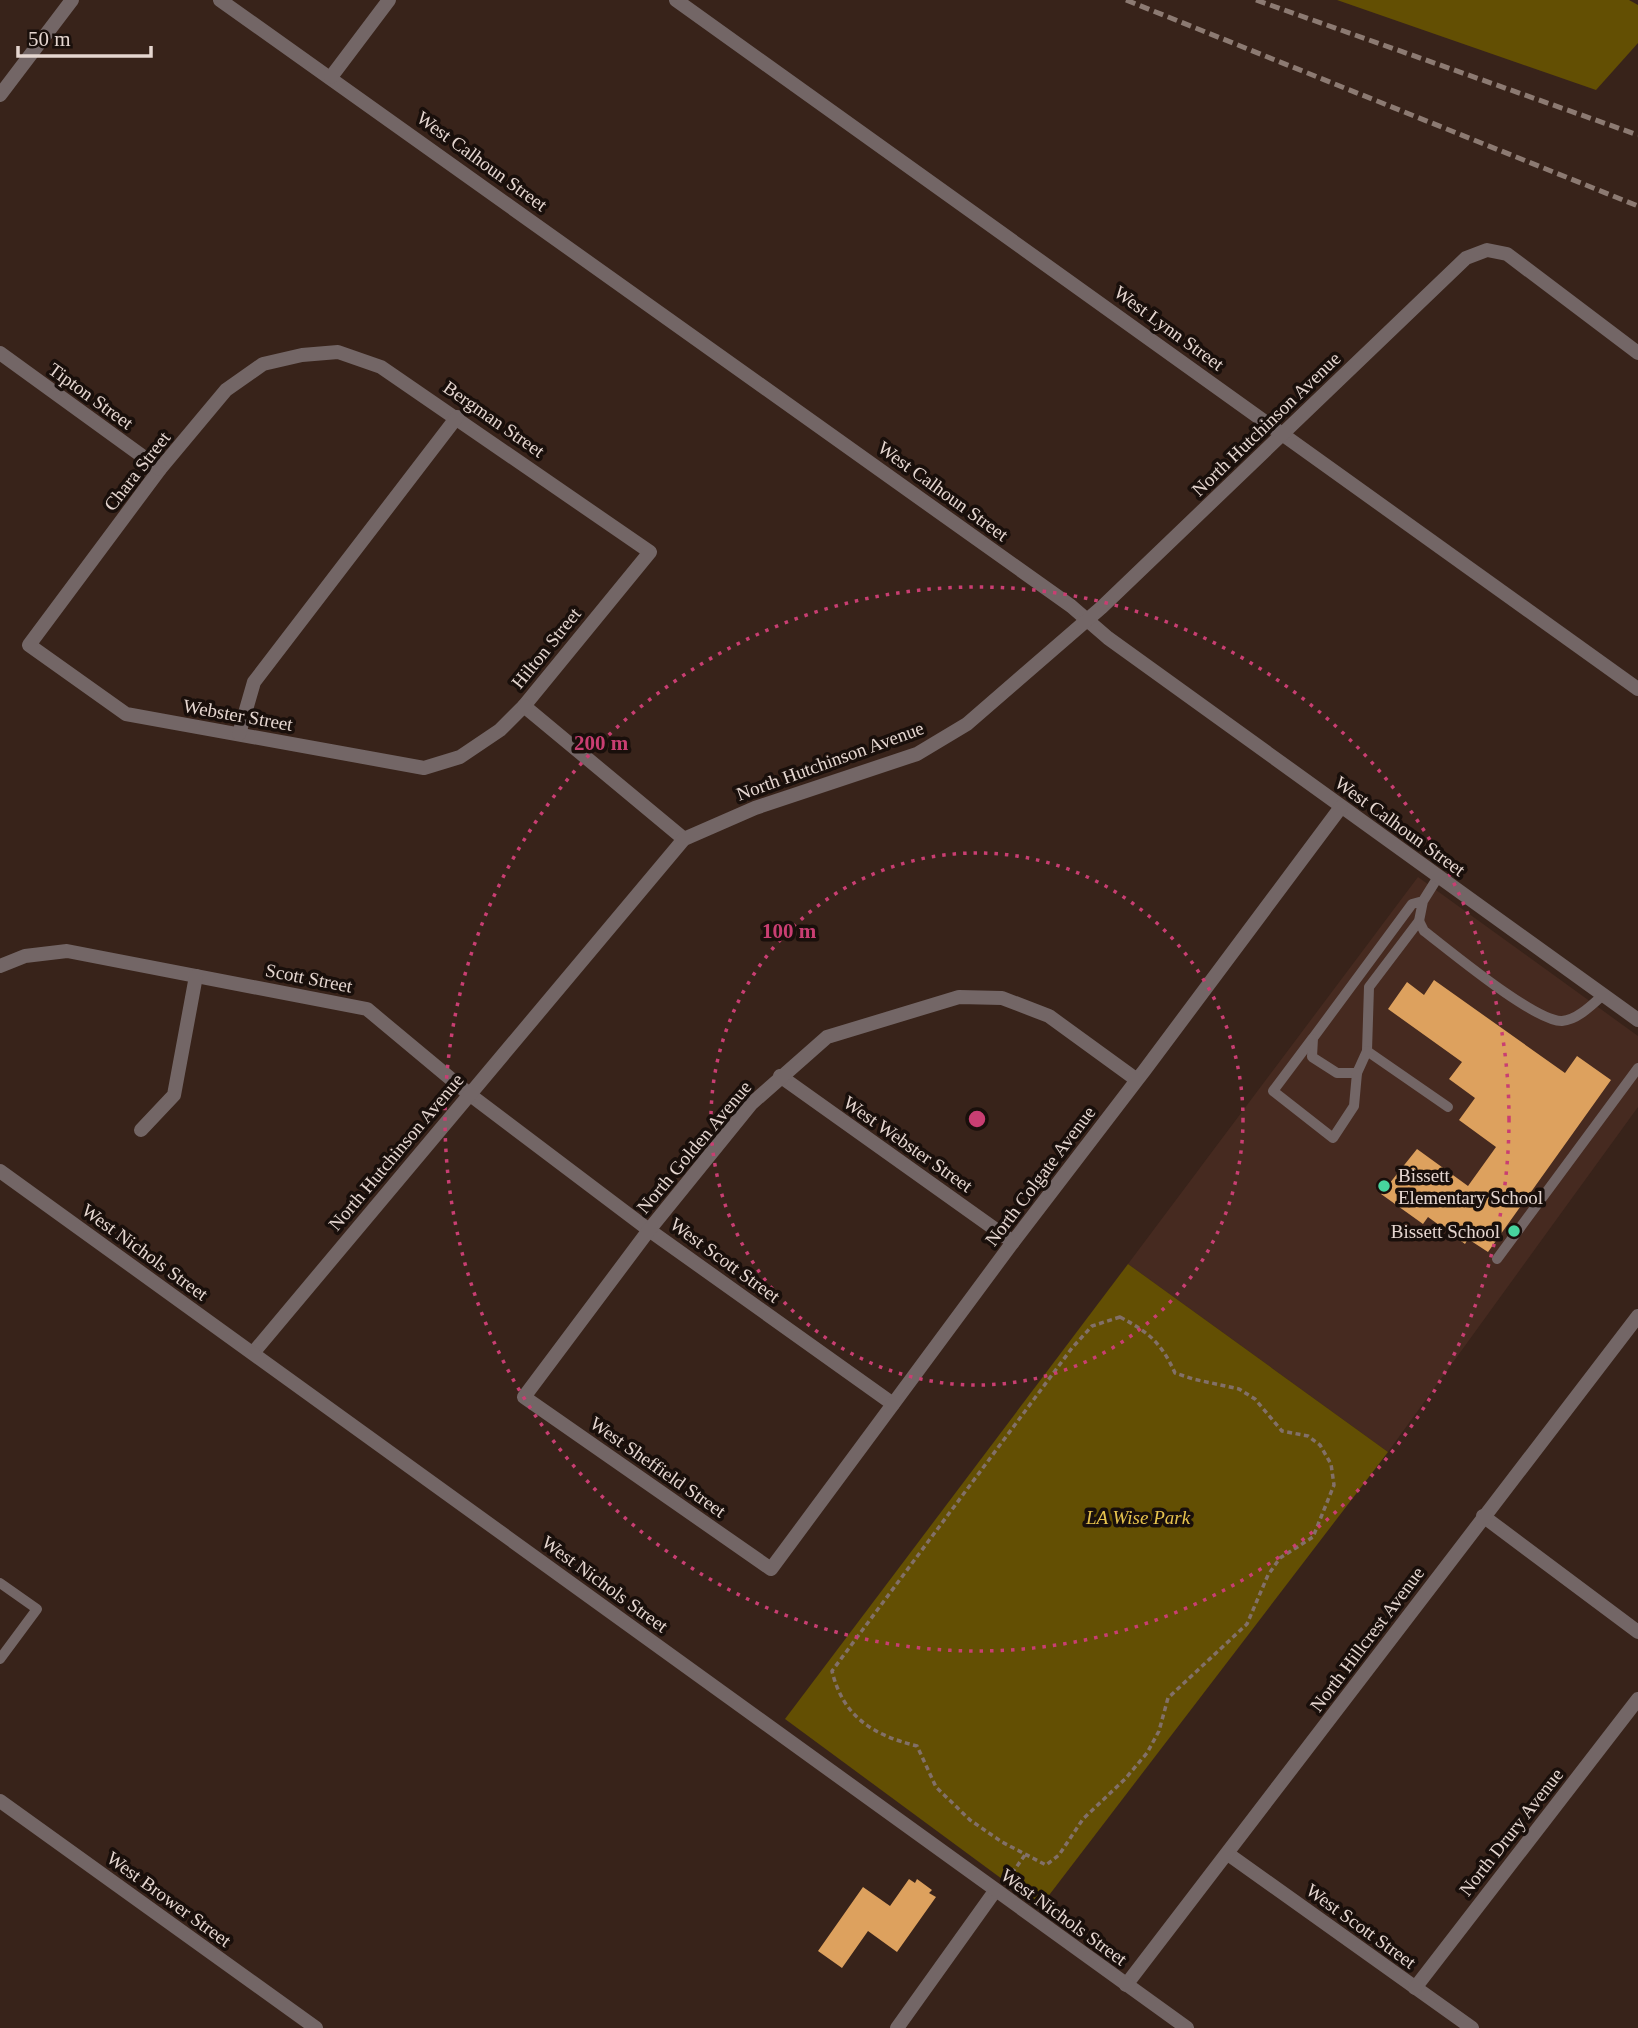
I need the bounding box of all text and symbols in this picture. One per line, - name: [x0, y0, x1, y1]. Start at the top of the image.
- scale bar: [18, 14, 150, 58]
- text: 50 m: [28, 27, 71, 51]
- street label: West Calhoun Street: [413, 107, 552, 216]
- street label: West Lynn Street: [1110, 281, 1228, 375]
- street label: North Hutchinson Avenue: [1187, 348, 1345, 500]
- street label: Tipton Street: [45, 358, 138, 434]
- street label: Bergman Street: [439, 376, 549, 462]
- street label: Chara Street: [100, 427, 175, 515]
- street label: West Calhoun Street: [874, 437, 1013, 546]
- street label: Hilton Street: [507, 603, 585, 693]
- street label: Webster Street: [182, 695, 295, 735]
- street label: North Hutchinson Avenue: [733, 717, 927, 805]
- text: 200 m: [574, 731, 629, 755]
- street label: West Calhoun Street: [1331, 772, 1470, 881]
- text: 100 m: [762, 919, 817, 943]
- street label: Scott Street: [264, 959, 355, 997]
- street label: North Hutchinson Avenue: [324, 1069, 468, 1235]
- street label: North Golden Avenue: [632, 1077, 756, 1217]
- street label: West Webster Street: [839, 1092, 977, 1197]
- street label: North Colgate Avenue: [981, 1102, 1099, 1250]
- centre of rings: [965, 1107, 989, 1131]
- place label: Bissett Elementary School: [1398, 1165, 1543, 1208]
- marker: Bissett Elementary School: [1376, 1178, 1392, 1194]
- street label: West Nichols Street: [78, 1199, 213, 1305]
- street label: West Scott Street: [666, 1213, 784, 1307]
- place label: Bissett School: [1391, 1221, 1500, 1242]
- marker: Bissett School: [1506, 1223, 1522, 1239]
- street label: West Sheffield Street: [586, 1412, 730, 1522]
- park label: LA Wise Park: [1085, 1507, 1191, 1528]
- street label: West Nichols Street: [538, 1531, 673, 1637]
- street label: North Hillcrest Avenue: [1306, 1562, 1428, 1716]
- street label: North Drury Avenue: [1455, 1764, 1567, 1900]
- street label: West Brower Street: [103, 1847, 236, 1952]
- street label: West Nichols Street: [997, 1864, 1132, 1970]
- street label: West Scott Street: [1302, 1879, 1420, 1973]

